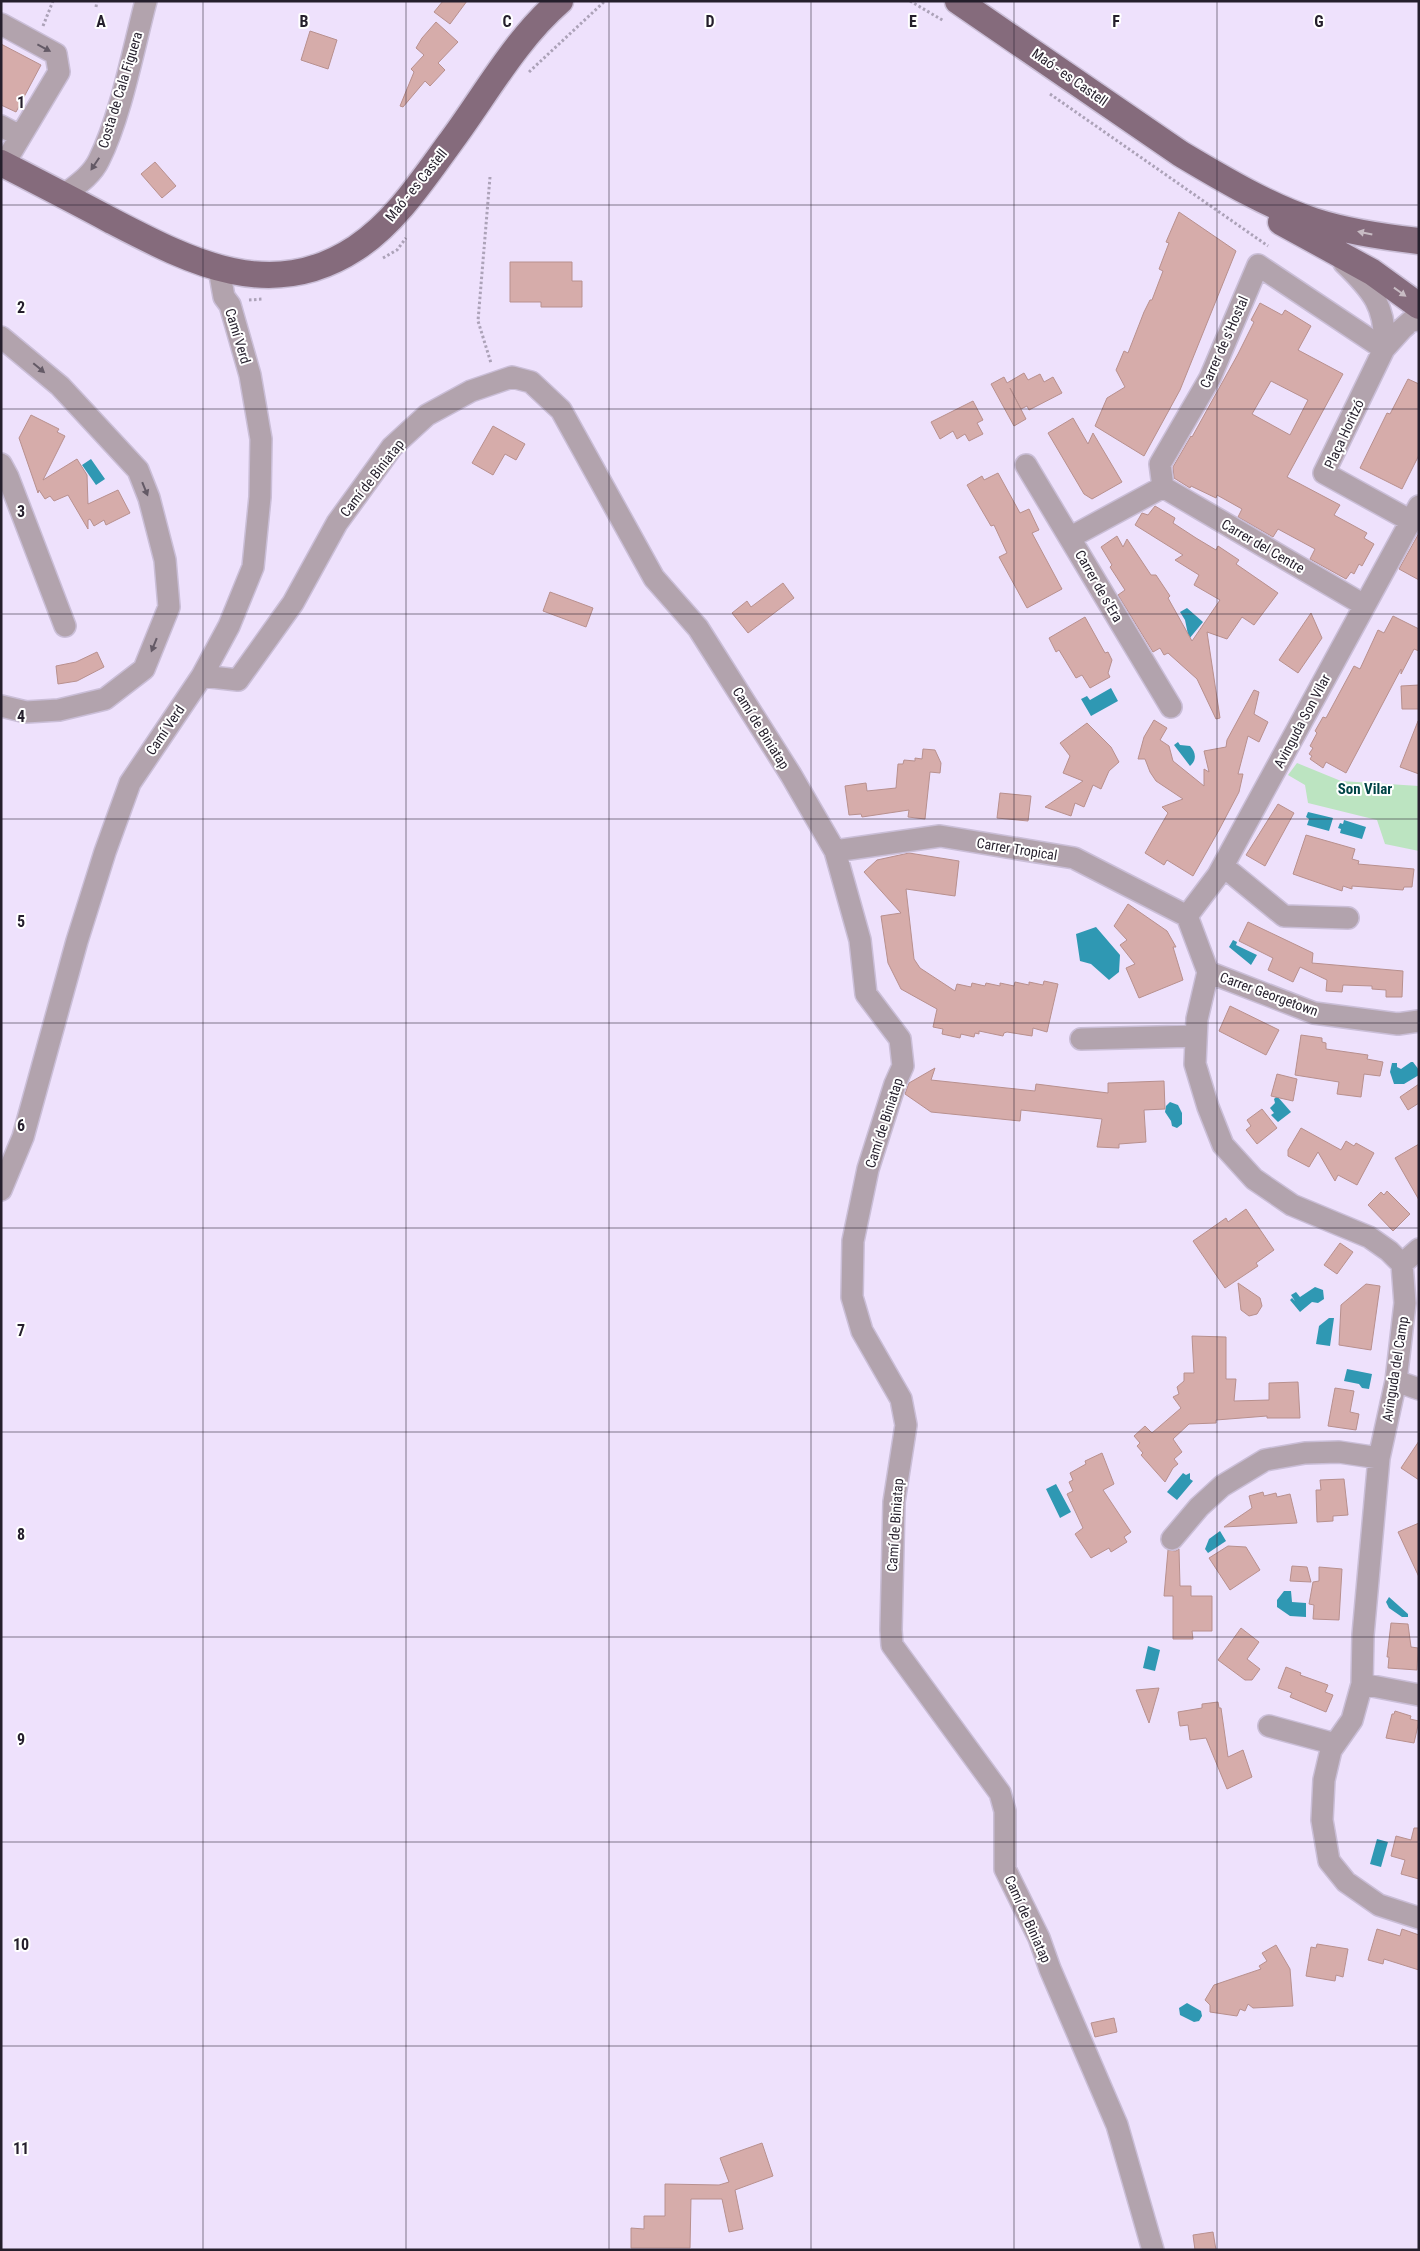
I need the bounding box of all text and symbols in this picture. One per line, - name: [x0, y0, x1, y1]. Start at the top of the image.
- text: A: [96, 12, 106, 31]
- text: B: [300, 12, 309, 31]
- text: C: [502, 12, 512, 31]
- text: D: [705, 12, 715, 31]
- text: E: [909, 12, 917, 31]
- text: F: [1112, 12, 1120, 31]
- text: G: [1314, 12, 1324, 31]
- street label: Costa de Cala Figuera: [95, 30, 145, 150]
- one-way arrow: [37, 44, 51, 52]
- street label: Maó - es Castell: [1029, 45, 1111, 109]
- text: 1: [17, 93, 25, 112]
- street label: Maó - es Castell: [382, 146, 450, 224]
- one-way arrow: [91, 157, 100, 171]
- one-way arrow: [1356, 229, 1372, 237]
- one-way arrow: [1393, 287, 1407, 297]
- street label: Carrer de s'Hostal: [1197, 294, 1251, 390]
- text: 2: [17, 298, 25, 317]
- street label: Camí Verd: [222, 306, 254, 366]
- one-way arrow: [32, 362, 44, 374]
- street label: Plaça Horitzó: [1321, 397, 1367, 471]
- street label: Camí de Biniatap: [337, 436, 407, 520]
- one-way arrow: [141, 482, 149, 497]
- text: 3: [17, 502, 25, 521]
- street label: Carrer del Centre: [1219, 516, 1308, 576]
- street label: Carrer de s'Era: [1072, 547, 1126, 625]
- one-way arrow: [149, 638, 157, 653]
- street label: Avinguda Son Vilar: [1271, 671, 1333, 771]
- street label: Camí de Biniatap: [729, 684, 793, 772]
- street label: Camí Verd: [142, 702, 188, 758]
- text: 4: [17, 707, 25, 726]
- district label: Son Vilar: [1338, 780, 1392, 798]
- street label: Carrer Tropical: [976, 835, 1058, 863]
- text: 5: [17, 912, 25, 931]
- street label: Carrer Georgetown: [1218, 969, 1320, 1019]
- street label: Camí de Biniatap: [862, 1076, 906, 1170]
- text: 6: [17, 1116, 25, 1135]
- street label: Avinguda del Camp: [1379, 1315, 1411, 1423]
- text: 7: [17, 1321, 25, 1340]
- street label: Camí de Biniatap: [884, 1478, 906, 1572]
- text: 8: [17, 1525, 25, 1544]
- text: 9: [17, 1730, 25, 1749]
- street label: Camí de Biniatap: [1002, 1873, 1054, 1965]
- text: 10: [13, 1935, 29, 1954]
- text: 11: [13, 2139, 29, 2158]

